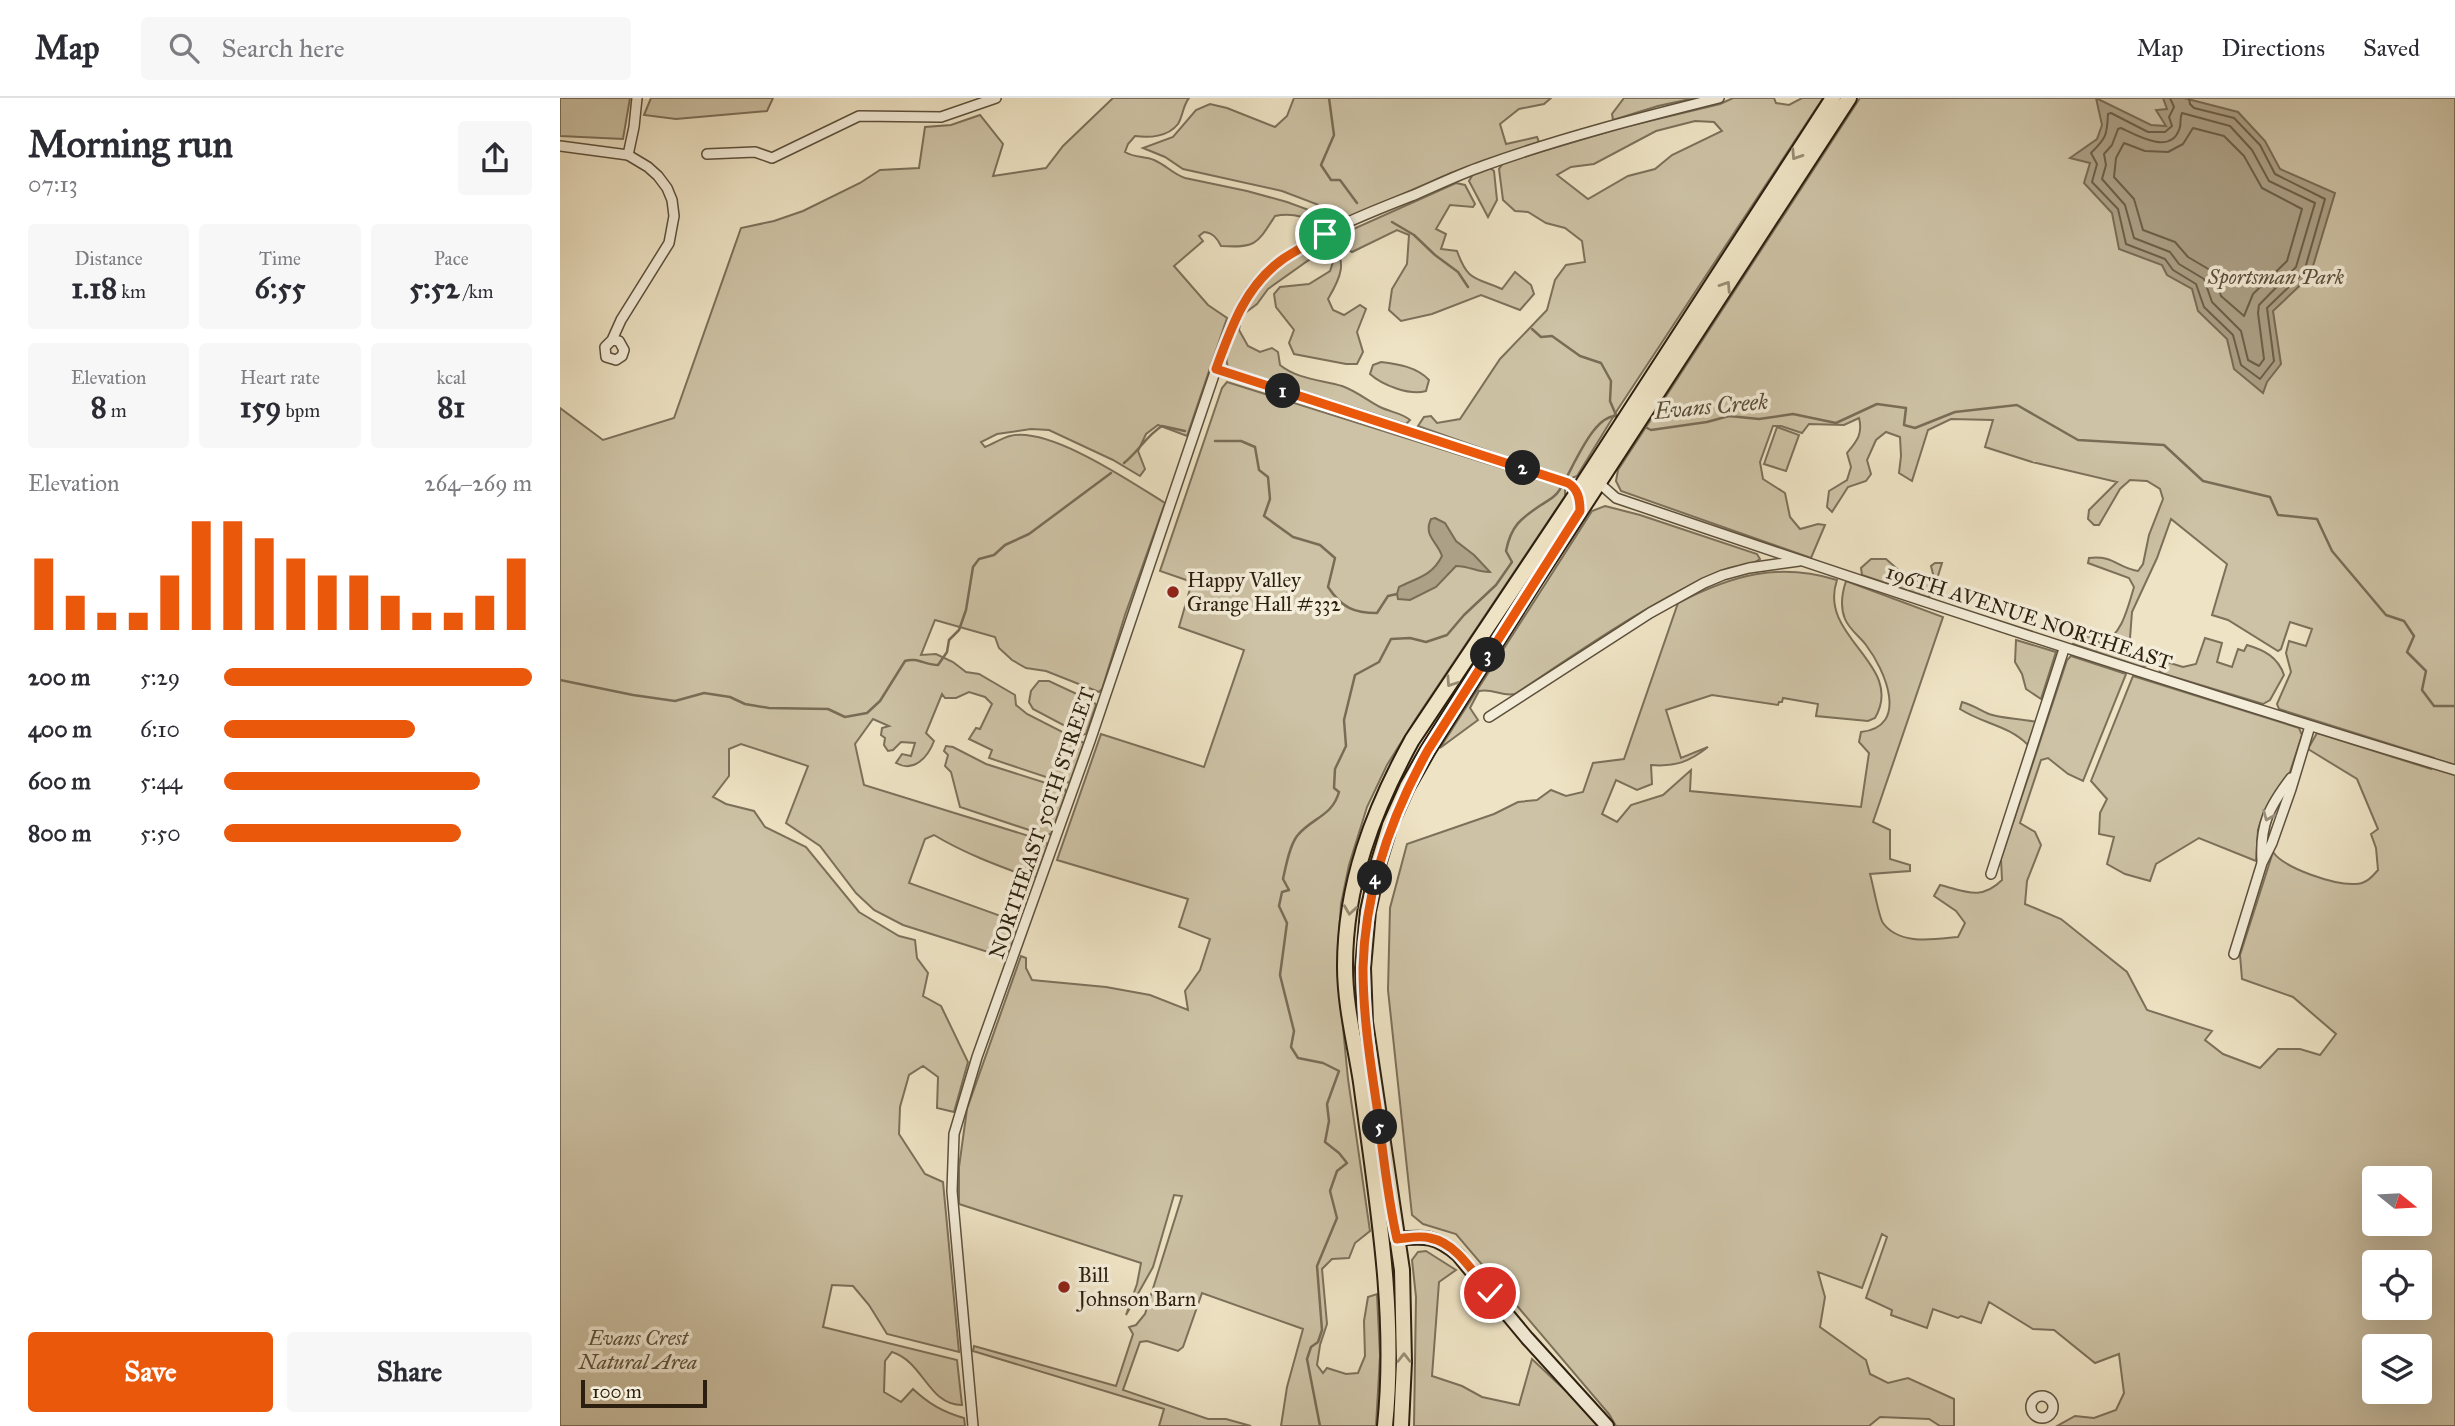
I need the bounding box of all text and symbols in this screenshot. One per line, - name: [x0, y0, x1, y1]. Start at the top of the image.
- search box: [141, 17, 631, 80]
- text: Map: [35, 28, 99, 68]
- icon: search: [165, 29, 203, 67]
- text: Search here: [221, 32, 345, 64]
- text: Map: [2137, 33, 2184, 63]
- text: Directions: [2222, 33, 2325, 63]
- text: Saved: [2363, 33, 2420, 63]
- text: Morning run: [28, 121, 233, 167]
- button: share: [458, 121, 532, 195]
- one-way arrow: [1791, 148, 1804, 161]
- text: 07:13: [28, 170, 78, 198]
- pin: [1295, 204, 1355, 264]
- icon: arrive: [1306, 215, 1344, 253]
- text: Distance: [75, 247, 143, 270]
- text: Time: [259, 247, 301, 270]
- text: Pace: [434, 247, 469, 270]
- park label: Sportsman Park: [2207, 264, 2345, 290]
- text: 1.18: [71, 270, 117, 306]
- text: 6:55: [255, 270, 305, 306]
- text: 5:52: [409, 270, 459, 306]
- text: km: [117, 280, 146, 303]
- text: /km: [459, 280, 493, 303]
- one-way arrow: [1718, 280, 1731, 293]
- text: Elevation: [71, 366, 146, 389]
- text: Heart rate: [240, 366, 320, 389]
- text: kcal: [436, 366, 466, 389]
- pin: 1: [1266, 374, 1300, 408]
- text: 1: [1279, 379, 1286, 402]
- water label: Evans Creek: [1652, 387, 1769, 425]
- text: 8: [91, 389, 107, 425]
- text: 159: [240, 389, 281, 425]
- text: 81: [437, 389, 465, 425]
- text: m: [107, 399, 127, 422]
- text: bpm: [281, 399, 320, 422]
- pin: 2: [1506, 450, 1541, 486]
- text: 2: [1518, 456, 1527, 479]
- text: Elevation: [28, 469, 119, 497]
- text: 264–269 m: [424, 469, 532, 497]
- street label: 196TH AVENUE NORTHEAST: [1883, 558, 2175, 676]
- place label: Happy Valley Grange Hall #332: [1187, 567, 1341, 617]
- marker: Happy Valley Grange Hall #332: [1165, 584, 1181, 600]
- pin: 3: [1471, 638, 1506, 672]
- text: 3: [1484, 643, 1491, 666]
- text: 200 m: [28, 663, 90, 691]
- text: 5:29: [140, 663, 180, 691]
- one-way arrow: [1447, 674, 1460, 687]
- street label: NORTHEAST 50TH STREET: [983, 684, 1101, 962]
- text: 400 m: [28, 715, 92, 743]
- text: 6:10: [140, 715, 180, 743]
- text: 600 m: [28, 767, 91, 795]
- text: 5:44: [140, 767, 182, 795]
- one-way arrow: [2263, 809, 2277, 821]
- text: 800 m: [28, 819, 91, 847]
- text: 5:50: [140, 819, 181, 847]
- pin: 4: [1358, 860, 1392, 896]
- text: 4: [1369, 866, 1380, 889]
- one-way arrow: [1343, 904, 1358, 915]
- pin: 5: [1362, 1110, 1398, 1144]
- text: 5: [1375, 1115, 1384, 1138]
- north arrow: [2362, 1166, 2432, 1236]
- map controls: [2362, 1166, 2432, 1404]
- button: locate: [2362, 1250, 2432, 1320]
- place label: Bill Johnson Barn: [1076, 1262, 1196, 1312]
- pin: [1460, 1263, 1520, 1323]
- icon: check: [1471, 1274, 1509, 1312]
- marker: Bill Johnson Barn: [1056, 1279, 1072, 1295]
- park label: Evans Crest Natural Area: [578, 1325, 697, 1375]
- button: Save: [28, 1332, 273, 1412]
- button: Share: [287, 1332, 532, 1412]
- button: layers: [2362, 1334, 2432, 1404]
- one-way arrow: [1396, 1352, 1412, 1363]
- scale bar: [581, 1377, 707, 1409]
- text: 100 m: [592, 1380, 642, 1403]

